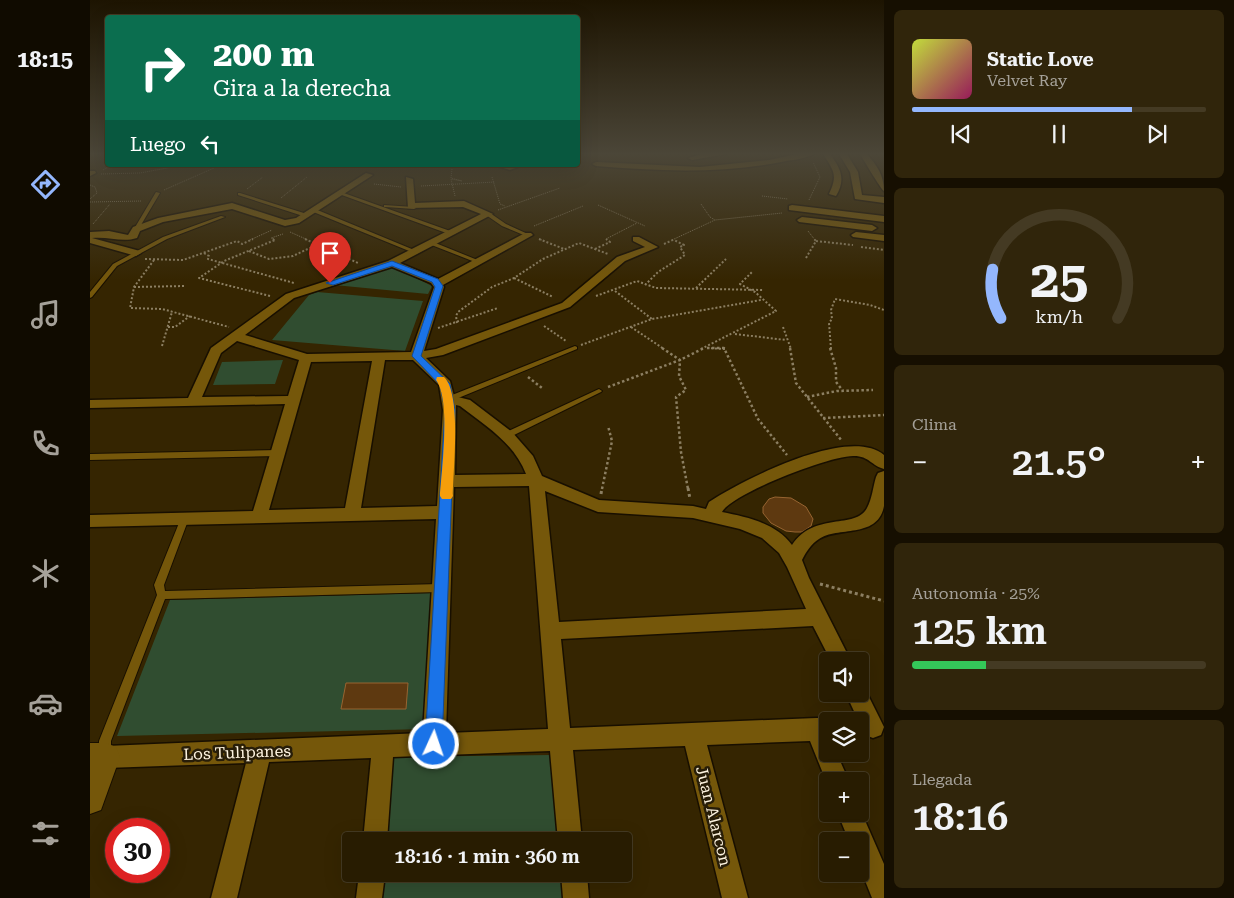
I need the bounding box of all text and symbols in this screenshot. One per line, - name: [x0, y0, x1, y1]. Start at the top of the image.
- text: 200 m: [213, 34, 314, 75]
- icon: right: [130, 35, 195, 100]
- text: 18:15: [17, 47, 73, 72]
- text: Static Love: [987, 48, 1094, 71]
- text: Velvet Ray: [987, 71, 1067, 90]
- text: Gira a la derecha: [213, 76, 391, 101]
- icon: previous: [947, 120, 975, 148]
- icon: pause: [1045, 120, 1073, 148]
- icon: next: [1143, 120, 1171, 148]
- icon: left: [196, 130, 224, 158]
- text: Luego: [130, 133, 186, 156]
- icon: directions: [28, 167, 63, 202]
- pin: [309, 232, 351, 283]
- icon: arrive: [316, 239, 344, 267]
- text: 25: [1030, 249, 1088, 310]
- icon: music: [28, 297, 63, 332]
- text: km/h: [1035, 306, 1083, 327]
- text: Clima: [912, 415, 957, 434]
- icon: phone: [28, 426, 63, 461]
- text: 21.5°: [1012, 440, 1106, 484]
- text: −: [912, 446, 928, 479]
- text: +: [1190, 446, 1206, 479]
- icon: climate: [28, 556, 63, 591]
- text: Autonomía · 25%: [912, 584, 1040, 603]
- text: 125 km: [912, 609, 1047, 653]
- map controls: [819, 652, 869, 882]
- button: sound: [819, 652, 869, 702]
- icon: car: [28, 686, 63, 721]
- button: layers: [819, 712, 869, 762]
- position arrow: [407, 717, 459, 769]
- street label: Los Tulipanes: [183, 741, 292, 764]
- street label: Juan Alarcon: [692, 764, 735, 868]
- text: Llegada: [912, 770, 972, 789]
- button: +: [819, 772, 869, 822]
- text: 18:16: [912, 795, 1008, 839]
- icon: filters: [28, 816, 63, 851]
- speed limit sign: 30: [105, 818, 170, 883]
- button: −: [819, 832, 869, 882]
- text: 18:16 · 1 min · 360 m: [394, 845, 580, 868]

